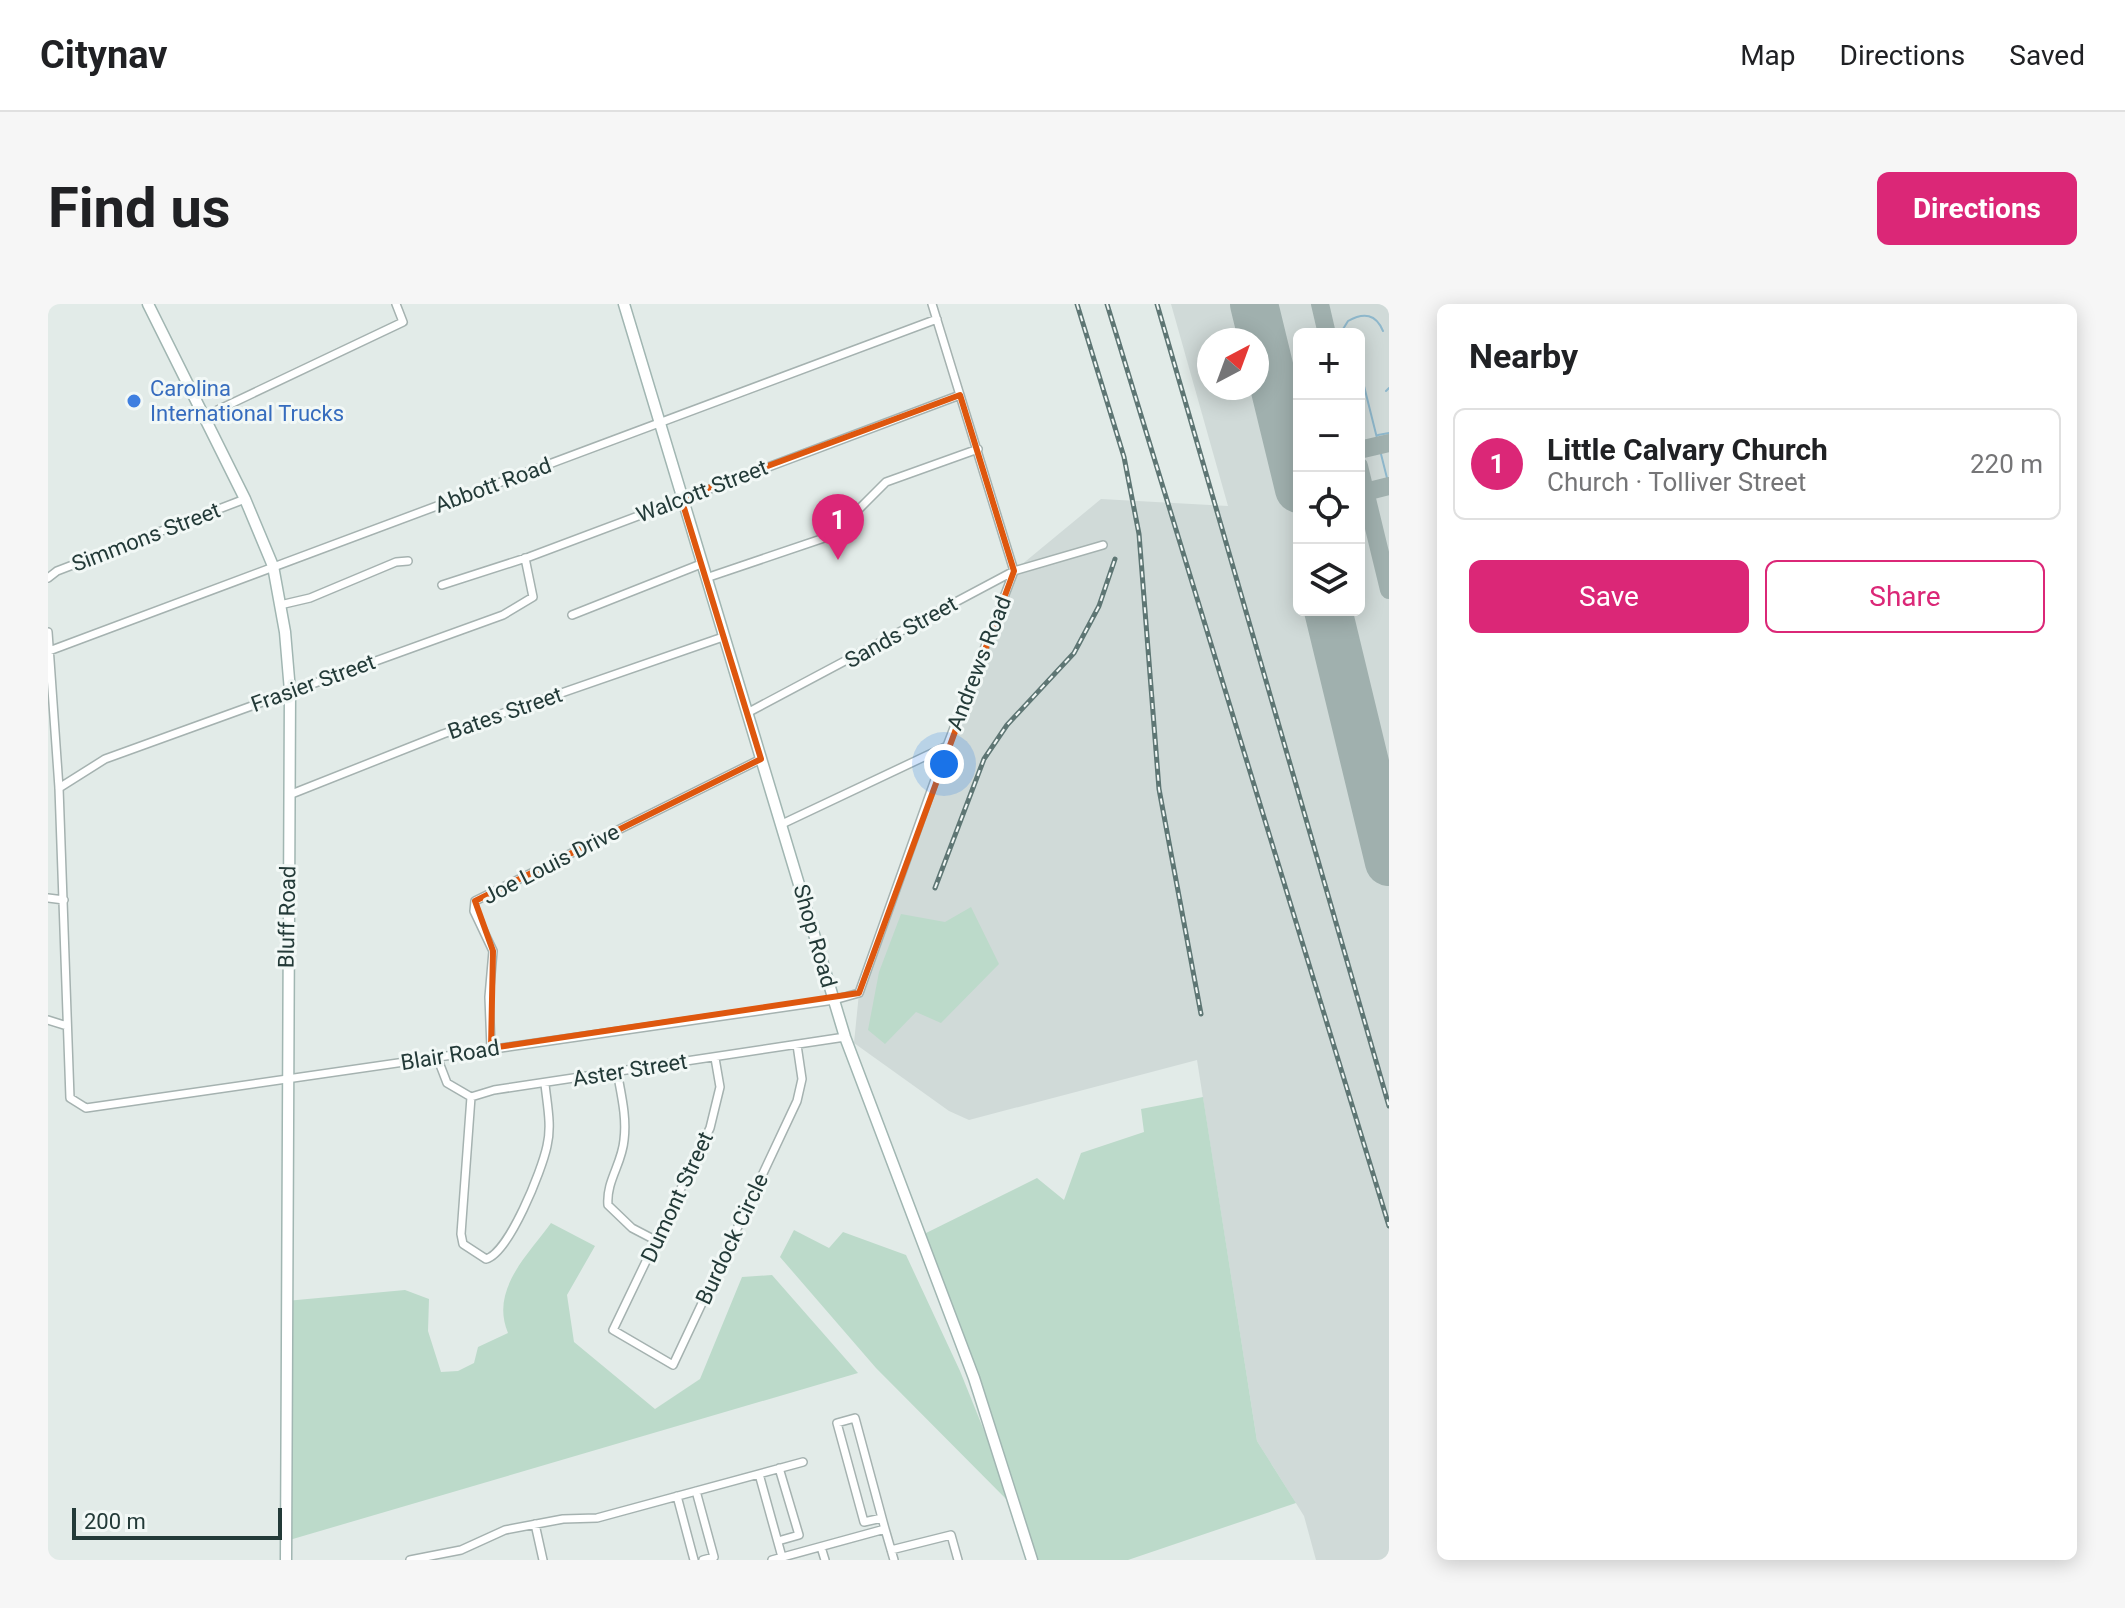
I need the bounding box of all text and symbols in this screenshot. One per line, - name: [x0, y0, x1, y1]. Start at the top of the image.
- text: Citynav: [40, 33, 168, 77]
- text: Map: [1740, 39, 1796, 72]
- text: Directions: [1840, 39, 1965, 72]
- text: Saved: [2009, 39, 2085, 72]
- button: Directions: [1877, 172, 2077, 245]
- text: Find us: [48, 175, 231, 241]
- north arrow: [1197, 328, 1269, 400]
- map controls: [1293, 328, 1365, 616]
- button: +: [1293, 328, 1365, 400]
- text: Nearby: [1469, 336, 1578, 376]
- place label: Carolina International Trucks: [150, 376, 344, 426]
- marker: Carolina International Trucks: [125, 392, 143, 410]
- button: −: [1293, 400, 1365, 472]
- text: Little Calvary Church: [1547, 432, 1828, 467]
- text: 1: [1490, 449, 1504, 479]
- text: 220 m: [1970, 449, 2043, 479]
- street label: Abbott Road: [431, 452, 555, 518]
- street label: Walcott Street: [633, 455, 771, 527]
- text: Church · Tolliver Street: [1547, 467, 1806, 497]
- button: locate: [1293, 472, 1365, 544]
- pin: 1: [812, 494, 864, 560]
- street label: Simmons Street: [68, 497, 224, 577]
- button: layers: [1293, 544, 1365, 616]
- button: Save: [1469, 560, 1749, 633]
- button: Share: [1765, 560, 2045, 633]
- street label: Sands Street: [841, 591, 961, 673]
- street label: Andrews Road: [942, 592, 1016, 734]
- street label: Frasier Street: [248, 649, 378, 717]
- street label: Bates Street: [444, 682, 566, 744]
- your location: [924, 744, 964, 784]
- street label: Joe Louis Drive: [479, 819, 623, 909]
- street label: Bluff Road: [274, 866, 300, 968]
- street label: Shop Road: [788, 882, 842, 990]
- street label: Blair Road: [399, 1035, 501, 1075]
- street label: Aster Street: [571, 1049, 689, 1091]
- street label: Dumont Street: [636, 1128, 718, 1266]
- street label: Burdock Circle: [691, 1170, 773, 1308]
- scale bar: [72, 1504, 282, 1540]
- text: 200 m: [84, 1509, 146, 1534]

